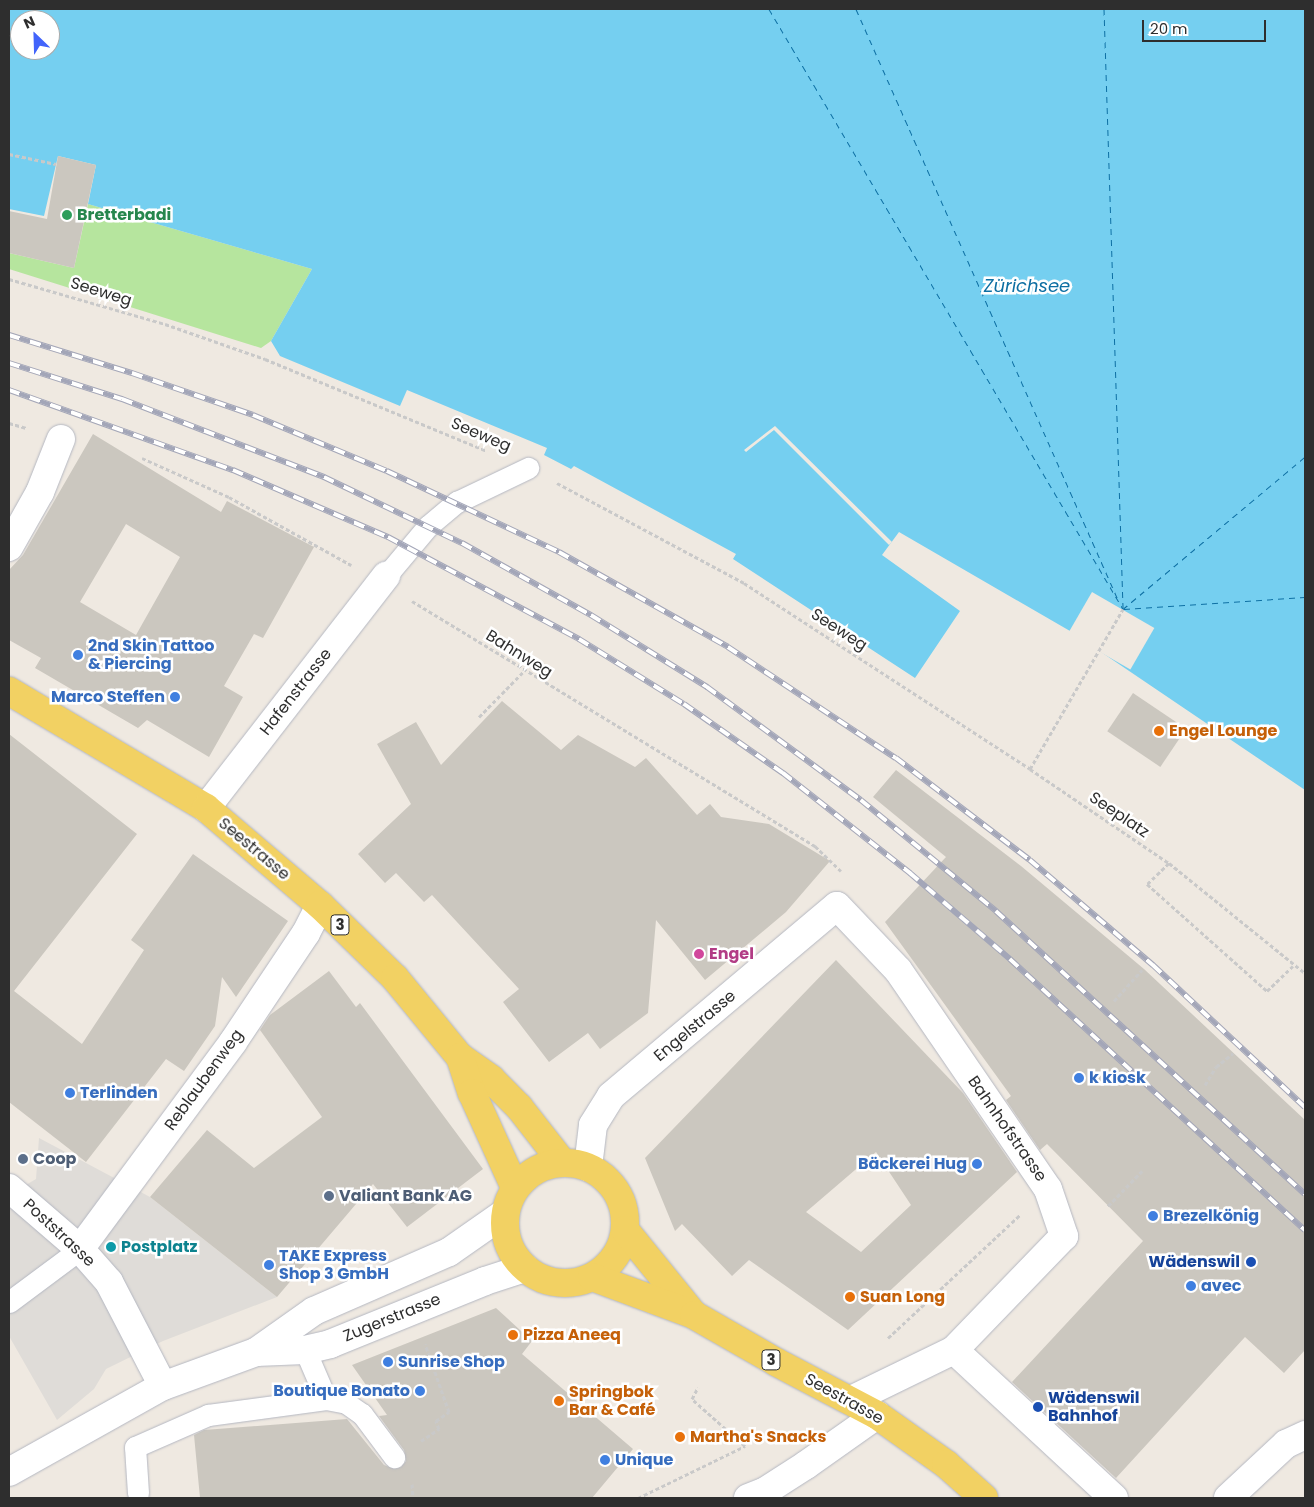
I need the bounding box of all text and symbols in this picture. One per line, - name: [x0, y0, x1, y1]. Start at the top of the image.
- north arrow: [10, 10, 60, 60]
- scale bar: [1144, 10, 1268, 42]
- text: N: [20, 11, 38, 33]
- text: 20 m: [1150, 18, 1188, 39]
- place label: Bretterbadi: [77, 205, 171, 225]
- marker: Bretterbadi: [61, 209, 73, 221]
- street label: Seeweg: [68, 274, 134, 310]
- water label: Zürichsee: [984, 275, 1070, 297]
- street label: Seeweg: [448, 414, 514, 456]
- street label: Seeweg: [807, 605, 871, 655]
- street label: Bahnweg: [482, 626, 556, 682]
- place label: 2nd Skin Tattoo & Piercing: [88, 636, 214, 674]
- street label: Hafenstrasse: [256, 645, 336, 739]
- marker: 2nd Skin Tattoo & Piercing: [72, 649, 84, 661]
- place label: Marco Steffen: [51, 687, 165, 707]
- marker: Marco Steffen: [169, 691, 181, 703]
- place label: Engel Lounge: [1169, 721, 1277, 741]
- marker: Engel Lounge: [1153, 725, 1165, 737]
- street label: Seeplatz: [1085, 788, 1153, 842]
- street label: Seestrasse: [215, 814, 293, 884]
- road number: 3: [330, 912, 350, 938]
- place label: Engel: [709, 944, 754, 964]
- marker: Engel: [693, 948, 705, 960]
- street label: Engelstrasse: [650, 986, 740, 1066]
- street label: Reblaubenweg: [161, 1026, 247, 1134]
- place label: k kiosk: [1089, 1068, 1146, 1088]
- marker: k kiosk: [1073, 1072, 1085, 1084]
- street label: Bahnhofstrasse: [963, 1073, 1051, 1185]
- place label: Terlinden: [80, 1083, 158, 1103]
- marker: Terlinden: [64, 1087, 76, 1099]
- place label: Coop: [33, 1149, 76, 1169]
- marker: Coop: [17, 1153, 29, 1165]
- place label: Bäckerei Hug: [858, 1154, 967, 1174]
- marker: Bäckerei Hug: [971, 1158, 983, 1170]
- place label: Valiant Bank AG: [339, 1186, 472, 1206]
- marker: Valiant Bank AG: [323, 1190, 335, 1202]
- street label: Poststrasse: [19, 1195, 99, 1271]
- place label: Brezelkönig: [1163, 1206, 1259, 1226]
- marker: Brezelkönig: [1147, 1210, 1159, 1222]
- place label: Postplatz: [121, 1237, 197, 1257]
- marker: Postplatz: [105, 1241, 117, 1253]
- place label: TAKE Express Shop 3 GmbH: [279, 1246, 389, 1284]
- place label: Wädenswil: [1149, 1252, 1240, 1272]
- marker: Wädenswil: [1244, 1255, 1258, 1269]
- marker: TAKE Express Shop 3 GmbH: [263, 1259, 275, 1271]
- place label: avec: [1201, 1276, 1241, 1296]
- marker: avec: [1185, 1280, 1197, 1292]
- place label: Suan Long: [860, 1287, 945, 1307]
- street label: Zugerstrasse: [341, 1290, 443, 1346]
- marker: Suan Long: [844, 1291, 856, 1303]
- place label: Pizza Aneeq: [523, 1325, 621, 1345]
- marker: Pizza Aneeq: [507, 1329, 519, 1341]
- road number: 3: [761, 1348, 781, 1372]
- place label: Sunrise Shop: [398, 1352, 505, 1372]
- marker: Sunrise Shop: [382, 1356, 394, 1368]
- street label: Seestrasse: [801, 1370, 887, 1428]
- place label: Boutique Bonato: [273, 1381, 410, 1401]
- place label: Springbok Bar & Café: [569, 1382, 655, 1420]
- marker: Boutique Bonato: [414, 1385, 426, 1397]
- place label: Wädenswil Bahnhof: [1048, 1388, 1139, 1426]
- marker: Springbok Bar & Café: [553, 1395, 565, 1407]
- marker: Wädenswil Bahnhof: [1032, 1401, 1044, 1413]
- place label: Martha's Snacks: [690, 1427, 826, 1447]
- marker: Martha's Snacks: [674, 1431, 686, 1443]
- place label: Unique: [615, 1450, 673, 1470]
- marker: Unique: [599, 1454, 611, 1466]

